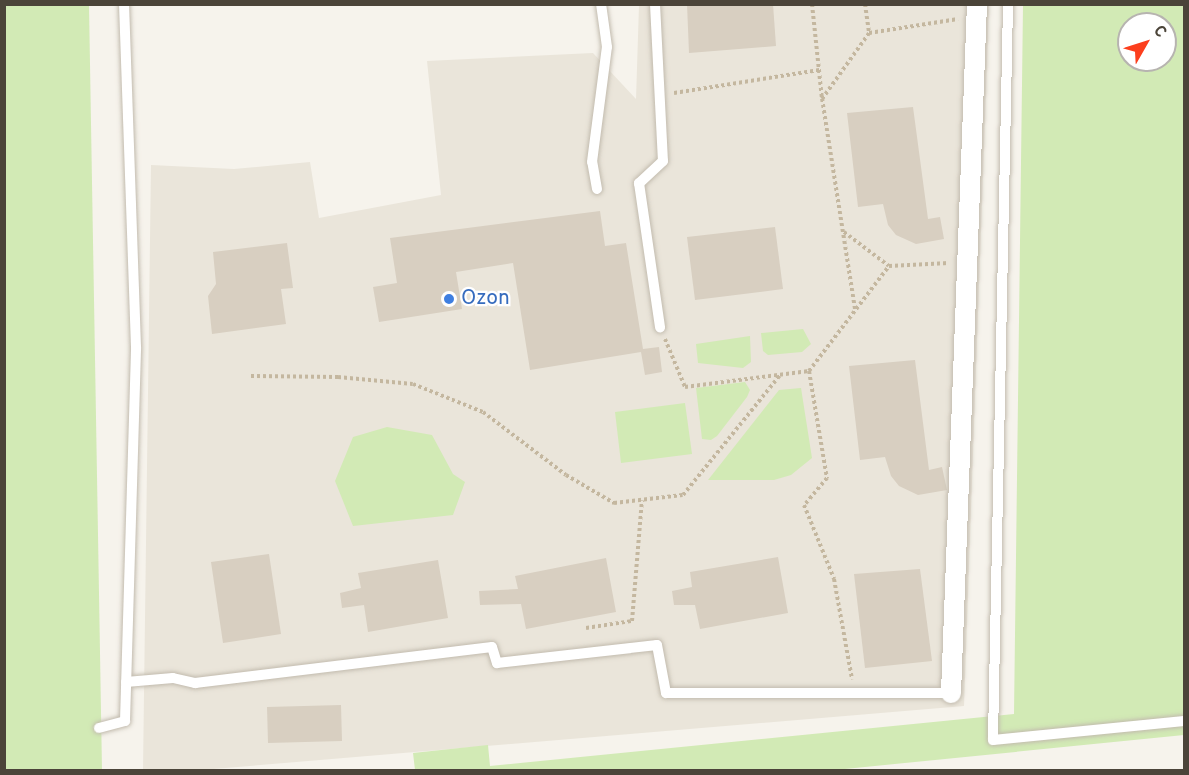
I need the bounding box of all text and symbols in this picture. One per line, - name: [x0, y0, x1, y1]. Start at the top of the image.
- north arrow: [1117, 12, 1177, 72]
- text: С: [1148, 22, 1170, 42]
- place label: Ozon: [461, 286, 510, 312]
- marker: Ozon: [442, 292, 456, 306]

